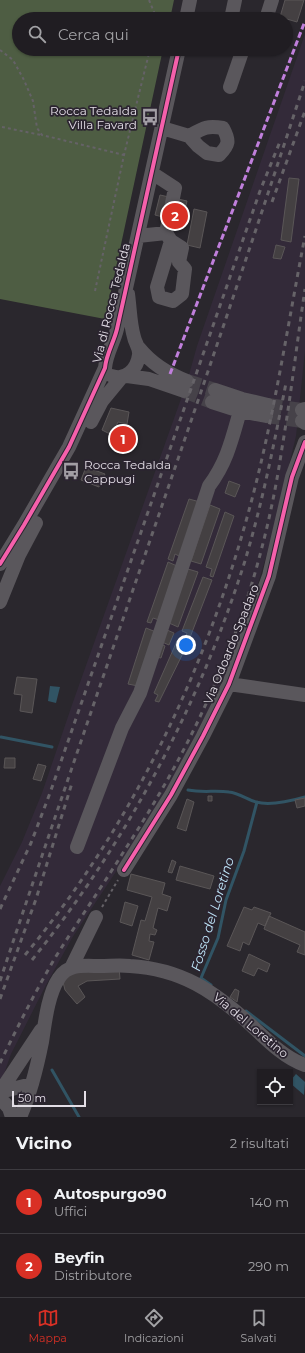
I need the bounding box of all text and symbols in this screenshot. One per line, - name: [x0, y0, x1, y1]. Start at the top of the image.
- search box: [12, 12, 293, 56]
- icon: search: [26, 23, 48, 45]
- text: Cerca qui: [58, 25, 129, 44]
- place label: Rocca Tedalda Villa Favard: [50, 103, 137, 132]
- bus stop icon: Rocca Tedalda Villa Favard: [140, 107, 160, 127]
- pin: 2: [162, 201, 188, 231]
- street label: Via di Rocca Tedalda: [89, 241, 133, 365]
- pin: 1: [110, 424, 136, 454]
- place label: Rocca Tedalda Cappugi: [84, 457, 171, 486]
- bus stop icon: Rocca Tedalda Cappugi: [61, 461, 81, 481]
- street label: Via Odoardo Spadaro: [200, 582, 262, 706]
- your location: [176, 635, 196, 655]
- water label: Fosso del Loretino: [187, 855, 237, 973]
- street label: Via del Loretino: [210, 989, 292, 1061]
- map controls: [257, 1069, 293, 1105]
- button: locate: [257, 1069, 293, 1105]
- scale bar: [12, 1089, 86, 1108]
- text: 50 m: [18, 1091, 46, 1105]
- text: Vicino: [16, 1133, 72, 1153]
- text: 2 risultati: [230, 1135, 289, 1151]
- text: Autospurgo90: [54, 1184, 167, 1203]
- text: 1: [26, 1194, 32, 1210]
- text: 140 m: [250, 1194, 289, 1210]
- text: Uffici: [54, 1203, 87, 1219]
- text: Beyfin: [54, 1248, 105, 1267]
- text: 2: [25, 1258, 33, 1274]
- text: 290 m: [248, 1258, 289, 1274]
- text: Distributore: [54, 1267, 132, 1283]
- tab: Mappa: [29, 1307, 67, 1345]
- tab: Indicazioni: [124, 1307, 184, 1345]
- tab: Salvati: [241, 1307, 277, 1345]

